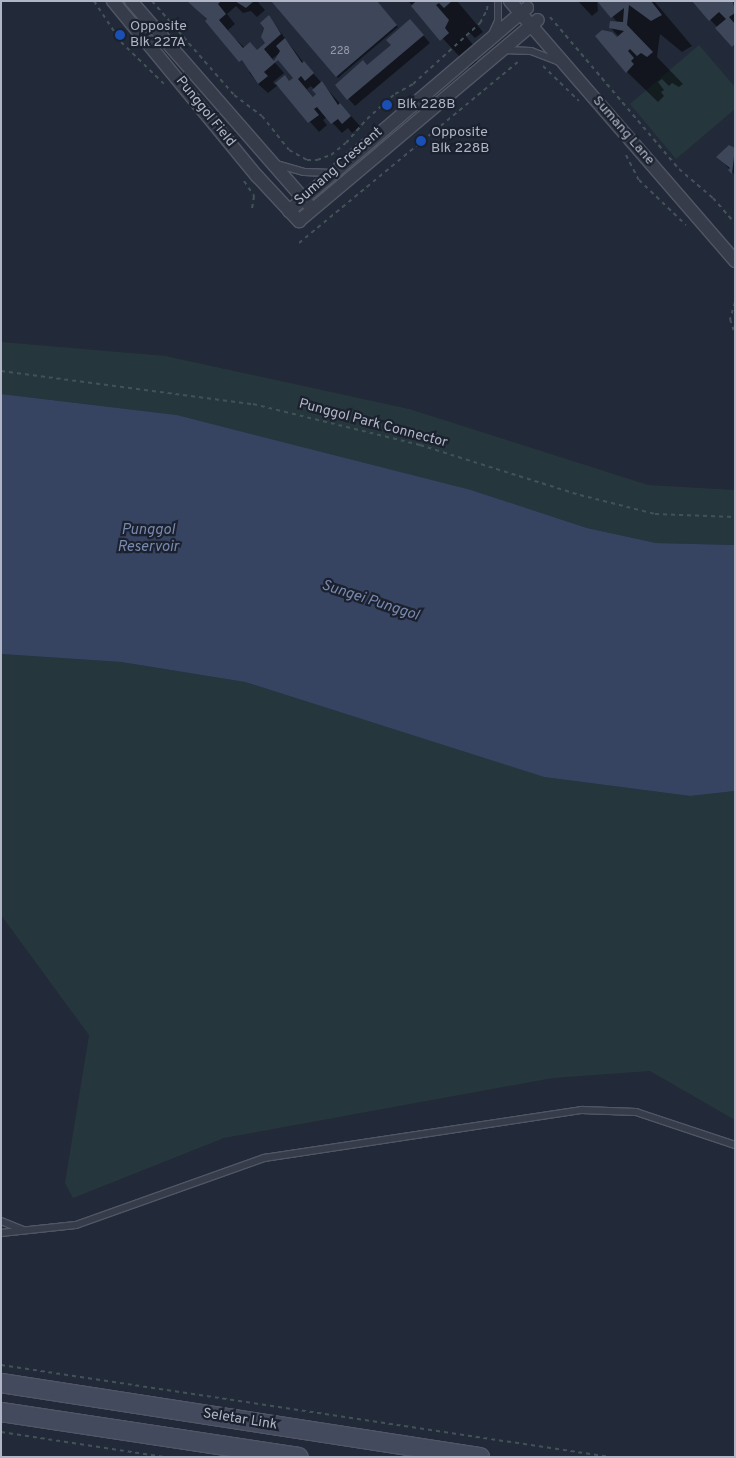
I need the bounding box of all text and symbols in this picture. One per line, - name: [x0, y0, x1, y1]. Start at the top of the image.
- place label: Opposite Blk 227A: [130, 19, 187, 52]
- marker: Opposite Blk 227A: [114, 29, 126, 41]
- house number: 228: [330, 44, 350, 58]
- street label: Punggol Field: [172, 73, 238, 151]
- street label: Sumang Lane: [588, 93, 658, 169]
- place label: Blk 228B: [397, 97, 455, 113]
- marker: Blk 228B: [381, 99, 393, 111]
- street label: Sumang Crescent: [292, 124, 386, 210]
- place label: Opposite Blk 228B: [431, 125, 489, 158]
- marker: Opposite Blk 228B: [415, 135, 427, 147]
- street label: Punggol Park Connector: [297, 396, 449, 452]
- water label: Punggol Reservoir: [117, 521, 179, 556]
- water label: Sungei Punggol: [319, 577, 421, 625]
- street label: Seletar Link: [202, 1406, 278, 1434]

